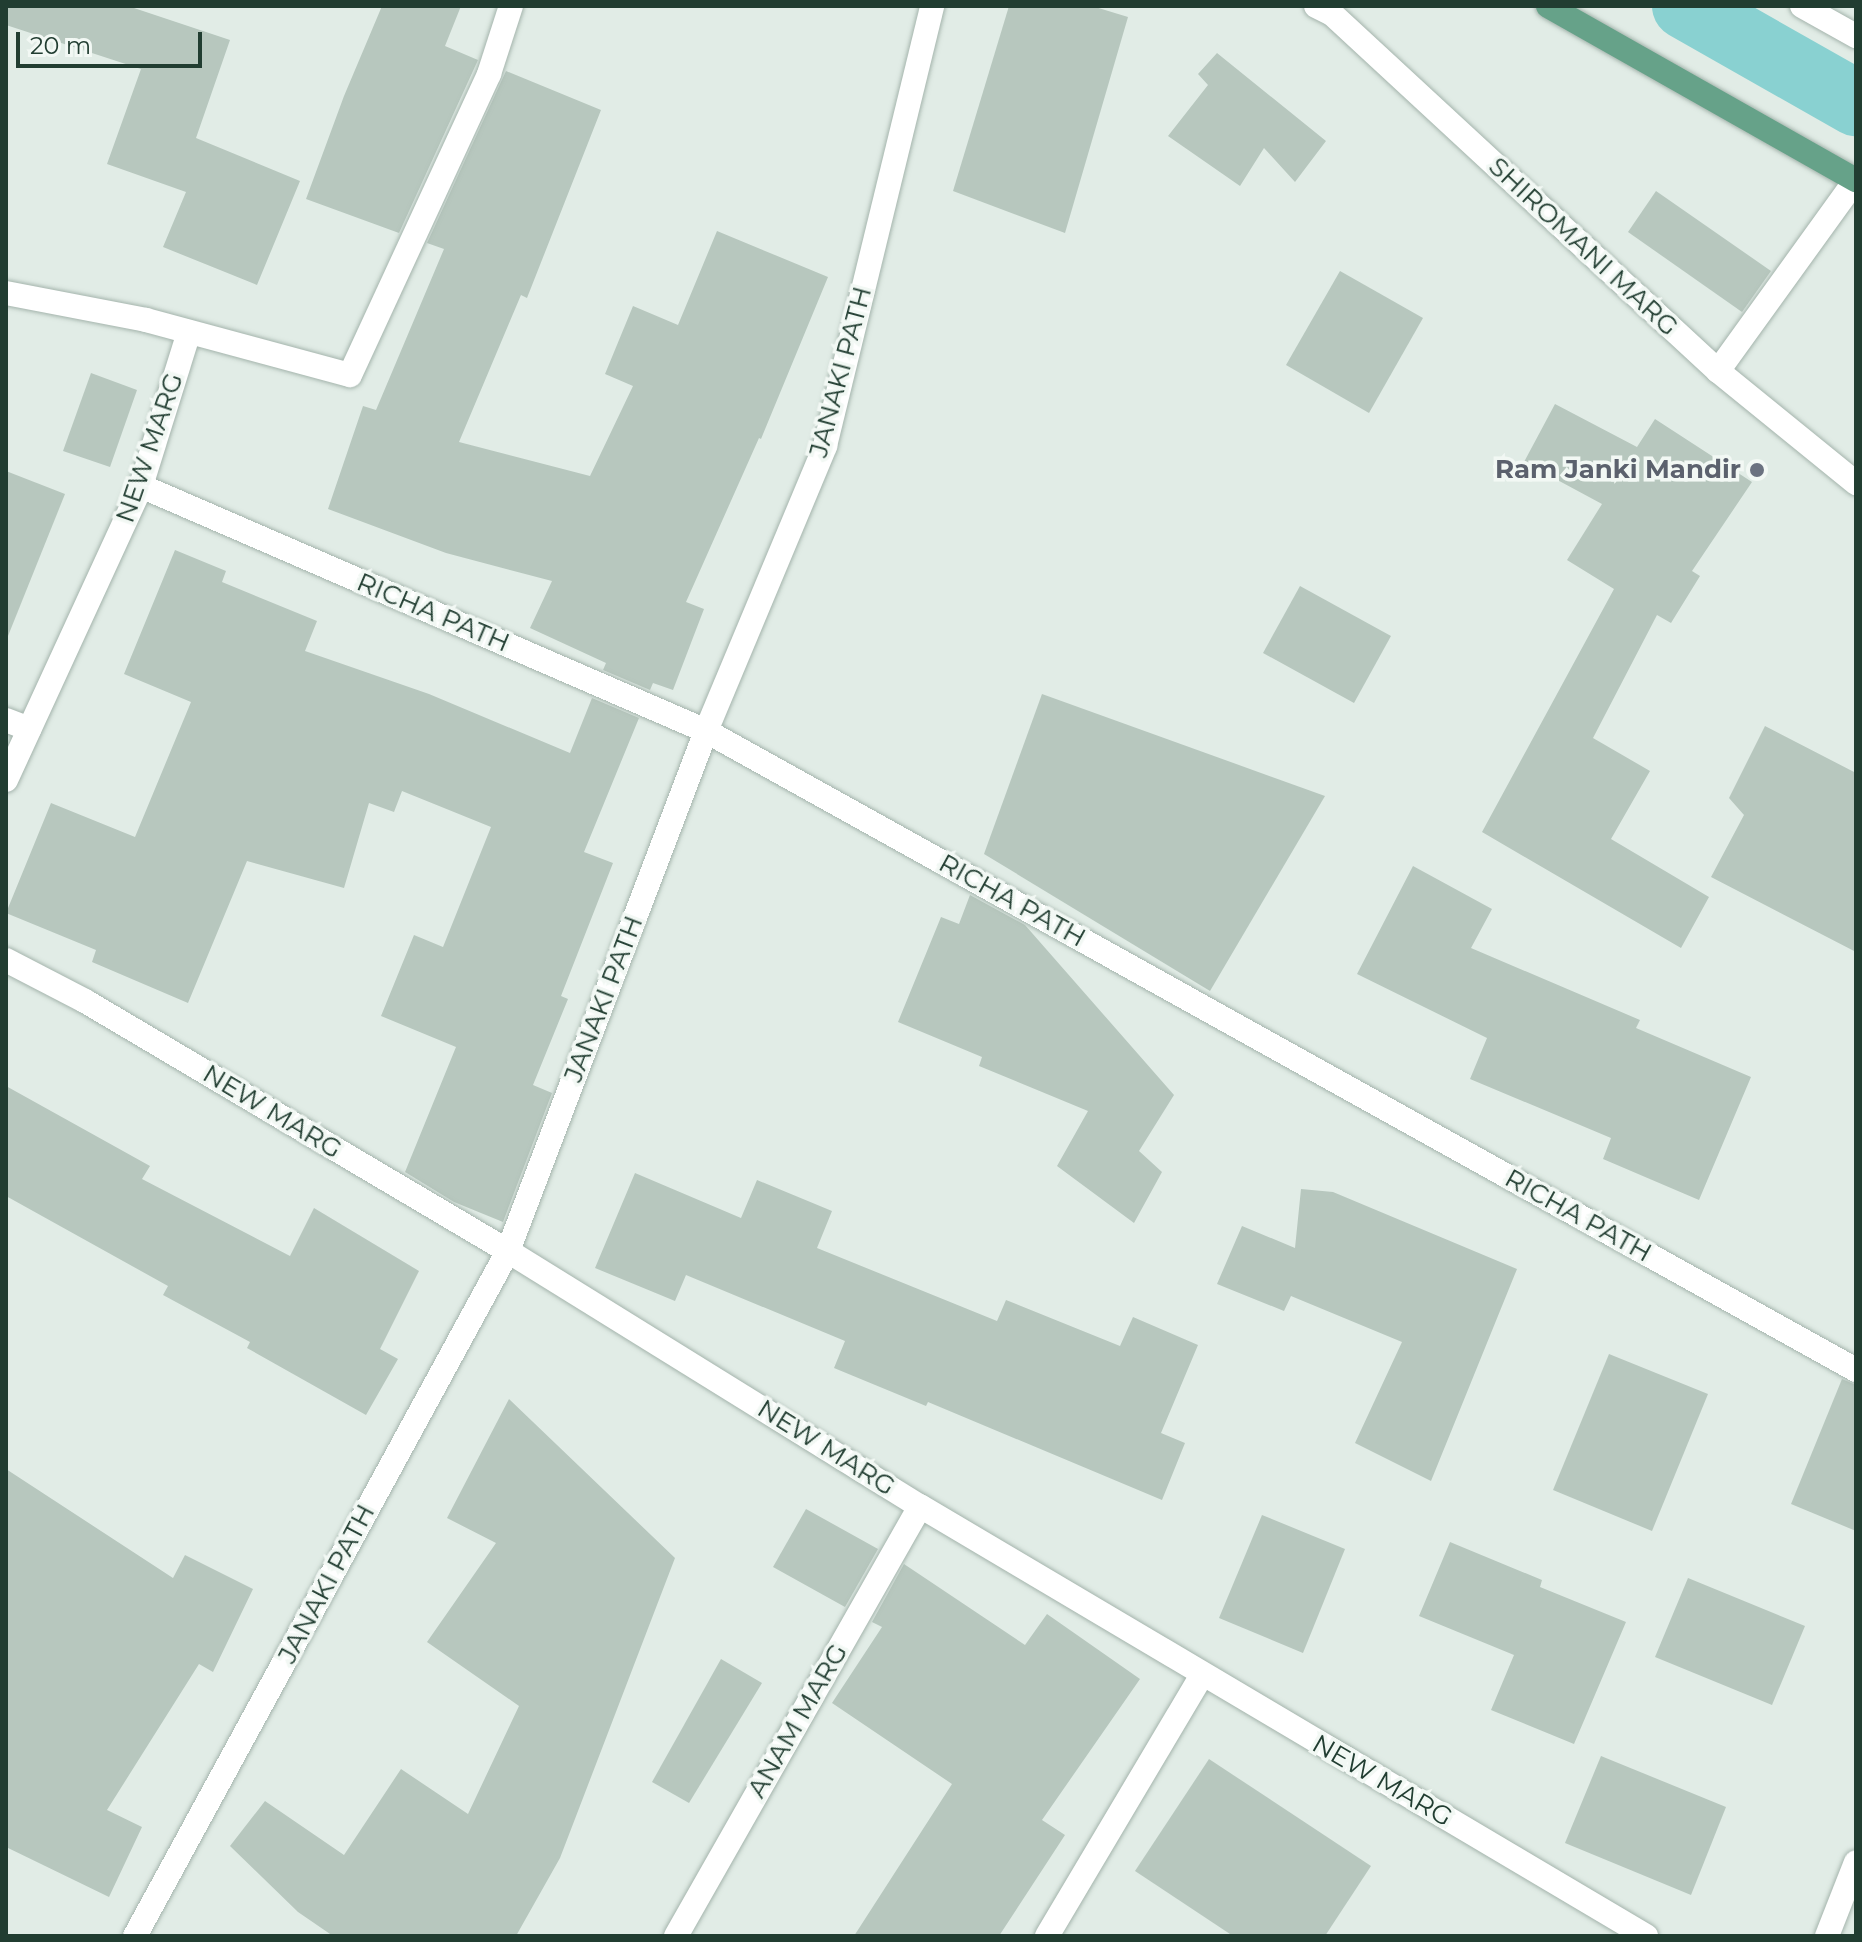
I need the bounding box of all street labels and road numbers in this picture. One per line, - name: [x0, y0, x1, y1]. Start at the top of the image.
- street label: SHIROMANI MARG: [1482, 151, 1684, 343]
- street label: JANAKI PATH: [803, 283, 879, 461]
- street label: NEW MARG: [110, 369, 190, 527]
- street label: RICHA PATH: [352, 567, 514, 659]
- street label: RICHA PATH: [933, 848, 1091, 954]
- street label: JANAKI PATH: [558, 911, 650, 1087]
- street label: NEW MARG: [197, 1058, 347, 1166]
- street label: RICHA PATH: [1499, 1163, 1657, 1269]
- street label: NEW MARG: [751, 1393, 901, 1503]
- street label: JANAKI PATH: [272, 1499, 382, 1669]
- street label: ANAM MARG: [741, 1639, 855, 1803]
- street label: NEW MARG: [1307, 1728, 1457, 1834]

